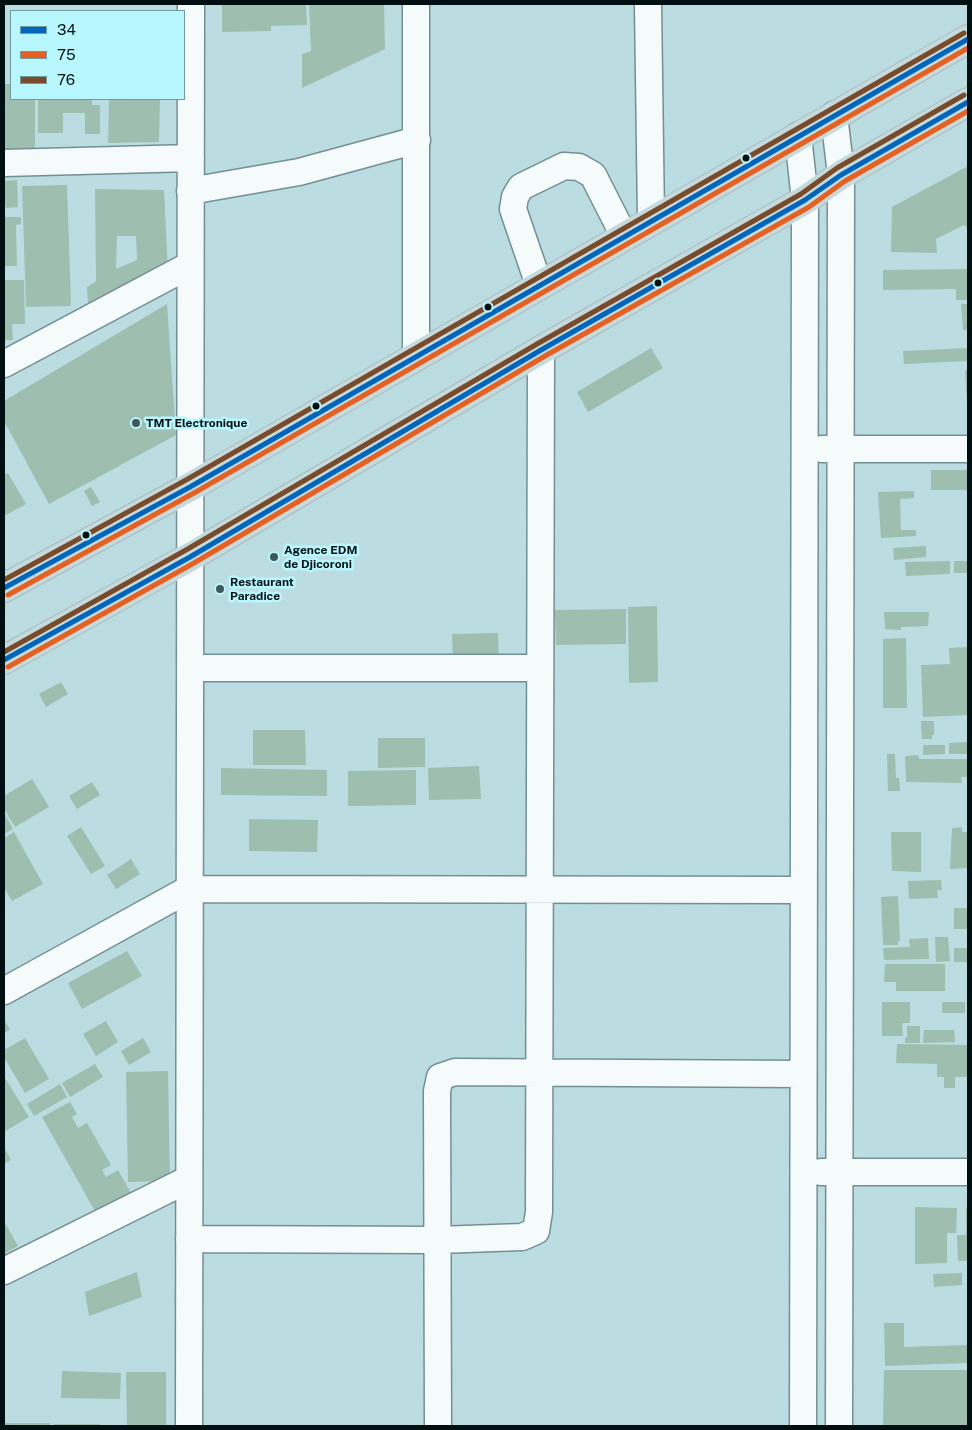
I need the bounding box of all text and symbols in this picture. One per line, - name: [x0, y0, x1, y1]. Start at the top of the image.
- legend: [10, 10, 185, 100]
- text: 34: [57, 21, 76, 38]
- text: 75: [57, 46, 76, 63]
- text: 76: [57, 71, 75, 88]
- unlabelled marker: [741, 153, 751, 163]
- unlabelled marker: [653, 278, 663, 288]
- unlabelled marker: [483, 302, 493, 312]
- unlabelled marker: [311, 401, 321, 411]
- place label: TMT Electronique: [146, 416, 247, 430]
- marker: TMT Electronique: [130, 417, 142, 429]
- unlabelled marker: [81, 530, 91, 540]
- place label: Agence EDM de Djicoroni: [284, 543, 357, 571]
- marker: Agence EDM de Djicoroni: [268, 551, 280, 563]
- place label: Restaurant Paradice: [230, 575, 294, 603]
- marker: Restaurant Paradice: [214, 583, 226, 595]

